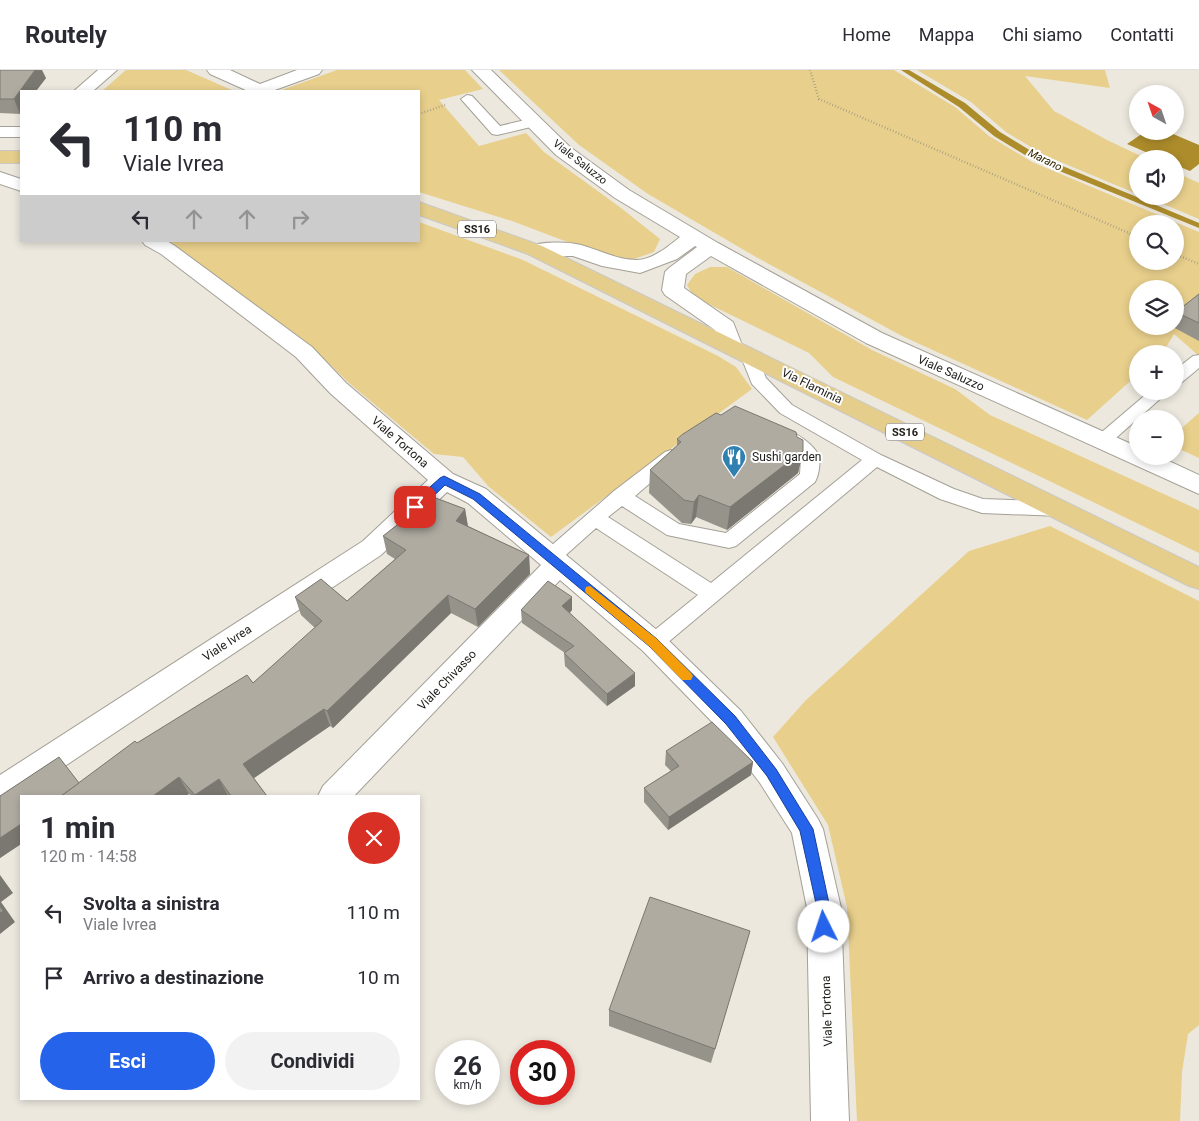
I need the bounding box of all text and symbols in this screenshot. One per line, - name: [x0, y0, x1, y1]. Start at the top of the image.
- text: Routely: [25, 21, 107, 49]
- text: Home: [842, 24, 891, 45]
- text: Mappa: [919, 24, 974, 45]
- text: Chi siamo: [1002, 24, 1082, 45]
- text: Contatti: [1110, 24, 1174, 45]
- north arrow: [1129, 85, 1184, 140]
- map controls: [1129, 85, 1184, 465]
- text: 110 m: [123, 109, 222, 150]
- icon: left: [40, 110, 105, 175]
- street label: Viale Saluzzo: [550, 137, 610, 187]
- water label: Marano: [1026, 146, 1064, 174]
- button: sound: [1129, 150, 1184, 205]
- text: Viale Ivrea: [123, 151, 224, 176]
- icon: left: [127, 205, 155, 233]
- icon: ahead: [180, 205, 208, 233]
- icon: ahead: [233, 205, 261, 233]
- icon: right: [286, 205, 314, 233]
- button: search: [1129, 215, 1184, 270]
- road number: SS16: [458, 220, 496, 238]
- button: layers: [1129, 280, 1184, 335]
- button: +: [1129, 345, 1184, 400]
- street label: Viale Saluzzo: [916, 352, 987, 394]
- street label: Via Flaminia: [779, 365, 845, 407]
- button: −: [1129, 410, 1184, 465]
- street label: Viale Tortona: [369, 414, 431, 470]
- road number: SS16: [886, 424, 924, 441]
- restaurant icon: Sushi garden: [721, 444, 747, 478]
- place label: Sushi garden: [752, 450, 821, 464]
- pin: [394, 486, 436, 528]
- icon: arrive: [401, 493, 429, 521]
- street label: Viale Ivrea: [200, 622, 254, 664]
- street label: Viale Chivasso: [415, 647, 479, 713]
- text: 1 min: [40, 810, 115, 845]
- button: close: [348, 812, 400, 864]
- text: 120 m · 14:58: [40, 847, 137, 866]
- text: Svolta a sinistra: [83, 892, 220, 915]
- icon: left: [40, 899, 68, 927]
- position arrow: [797, 900, 849, 952]
- text: 110 m: [347, 901, 400, 924]
- text: Viale Ivrea: [83, 915, 157, 934]
- icon: arrive: [40, 964, 68, 992]
- text: Arrivo a destinazione: [83, 966, 264, 989]
- text: 10 m: [357, 966, 400, 989]
- street label: Viale Tortona: [819, 975, 835, 1047]
- button: Esci: [40, 1032, 215, 1090]
- button: Condividi: [225, 1032, 400, 1090]
- speed limit sign: 30: [510, 1040, 575, 1105]
- text: 26: [453, 1052, 482, 1081]
- text: km/h: [453, 1078, 482, 1092]

